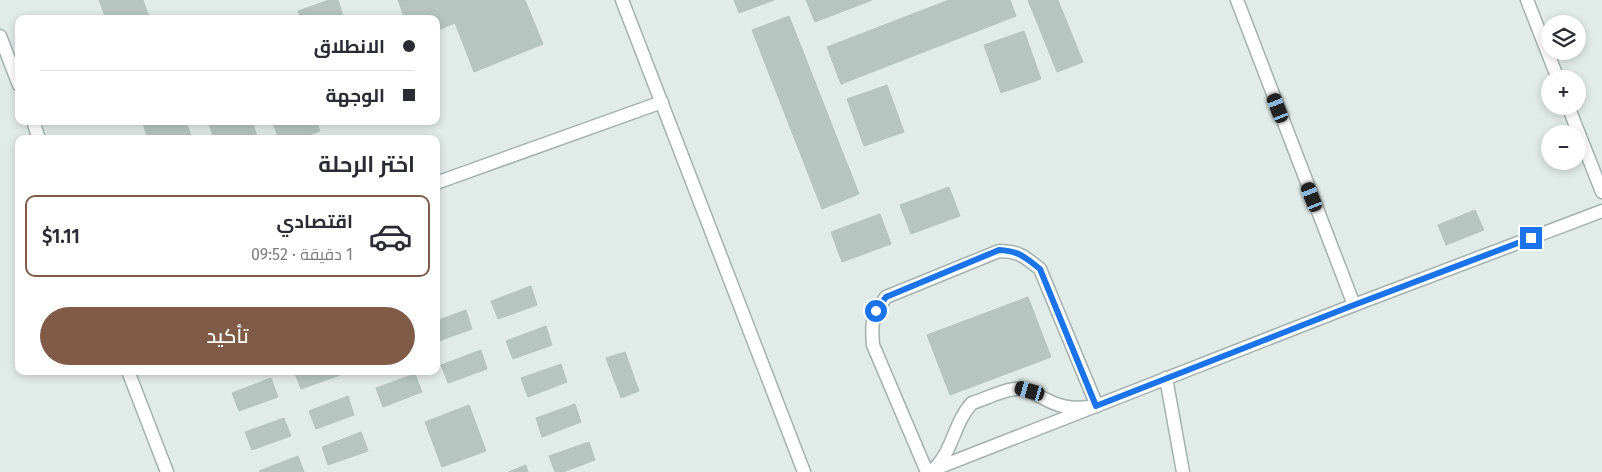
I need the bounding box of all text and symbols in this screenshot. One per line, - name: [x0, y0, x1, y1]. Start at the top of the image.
- map controls: [1541, 15, 1586, 170]
- button: layers: [1541, 15, 1586, 60]
- text: الانطلاق: [314, 35, 385, 58]
- button: +: [1541, 70, 1586, 115]
- text: الوجهة: [325, 84, 385, 107]
- car: [1265, 91, 1290, 125]
- button: −: [1541, 125, 1586, 170]
- text: اختر الرحلة: [318, 151, 415, 178]
- car: [1299, 180, 1324, 214]
- text: اقتصادي: [277, 210, 353, 233]
- icon: car: [368, 214, 413, 259]
- text: $1.11: [42, 225, 80, 248]
- route end: [1520, 227, 1542, 249]
- text: 1 دقيقة · 09:52: [251, 245, 353, 264]
- route start: [865, 300, 887, 322]
- button: تأكيد: [40, 307, 415, 365]
- car: [1013, 380, 1046, 402]

